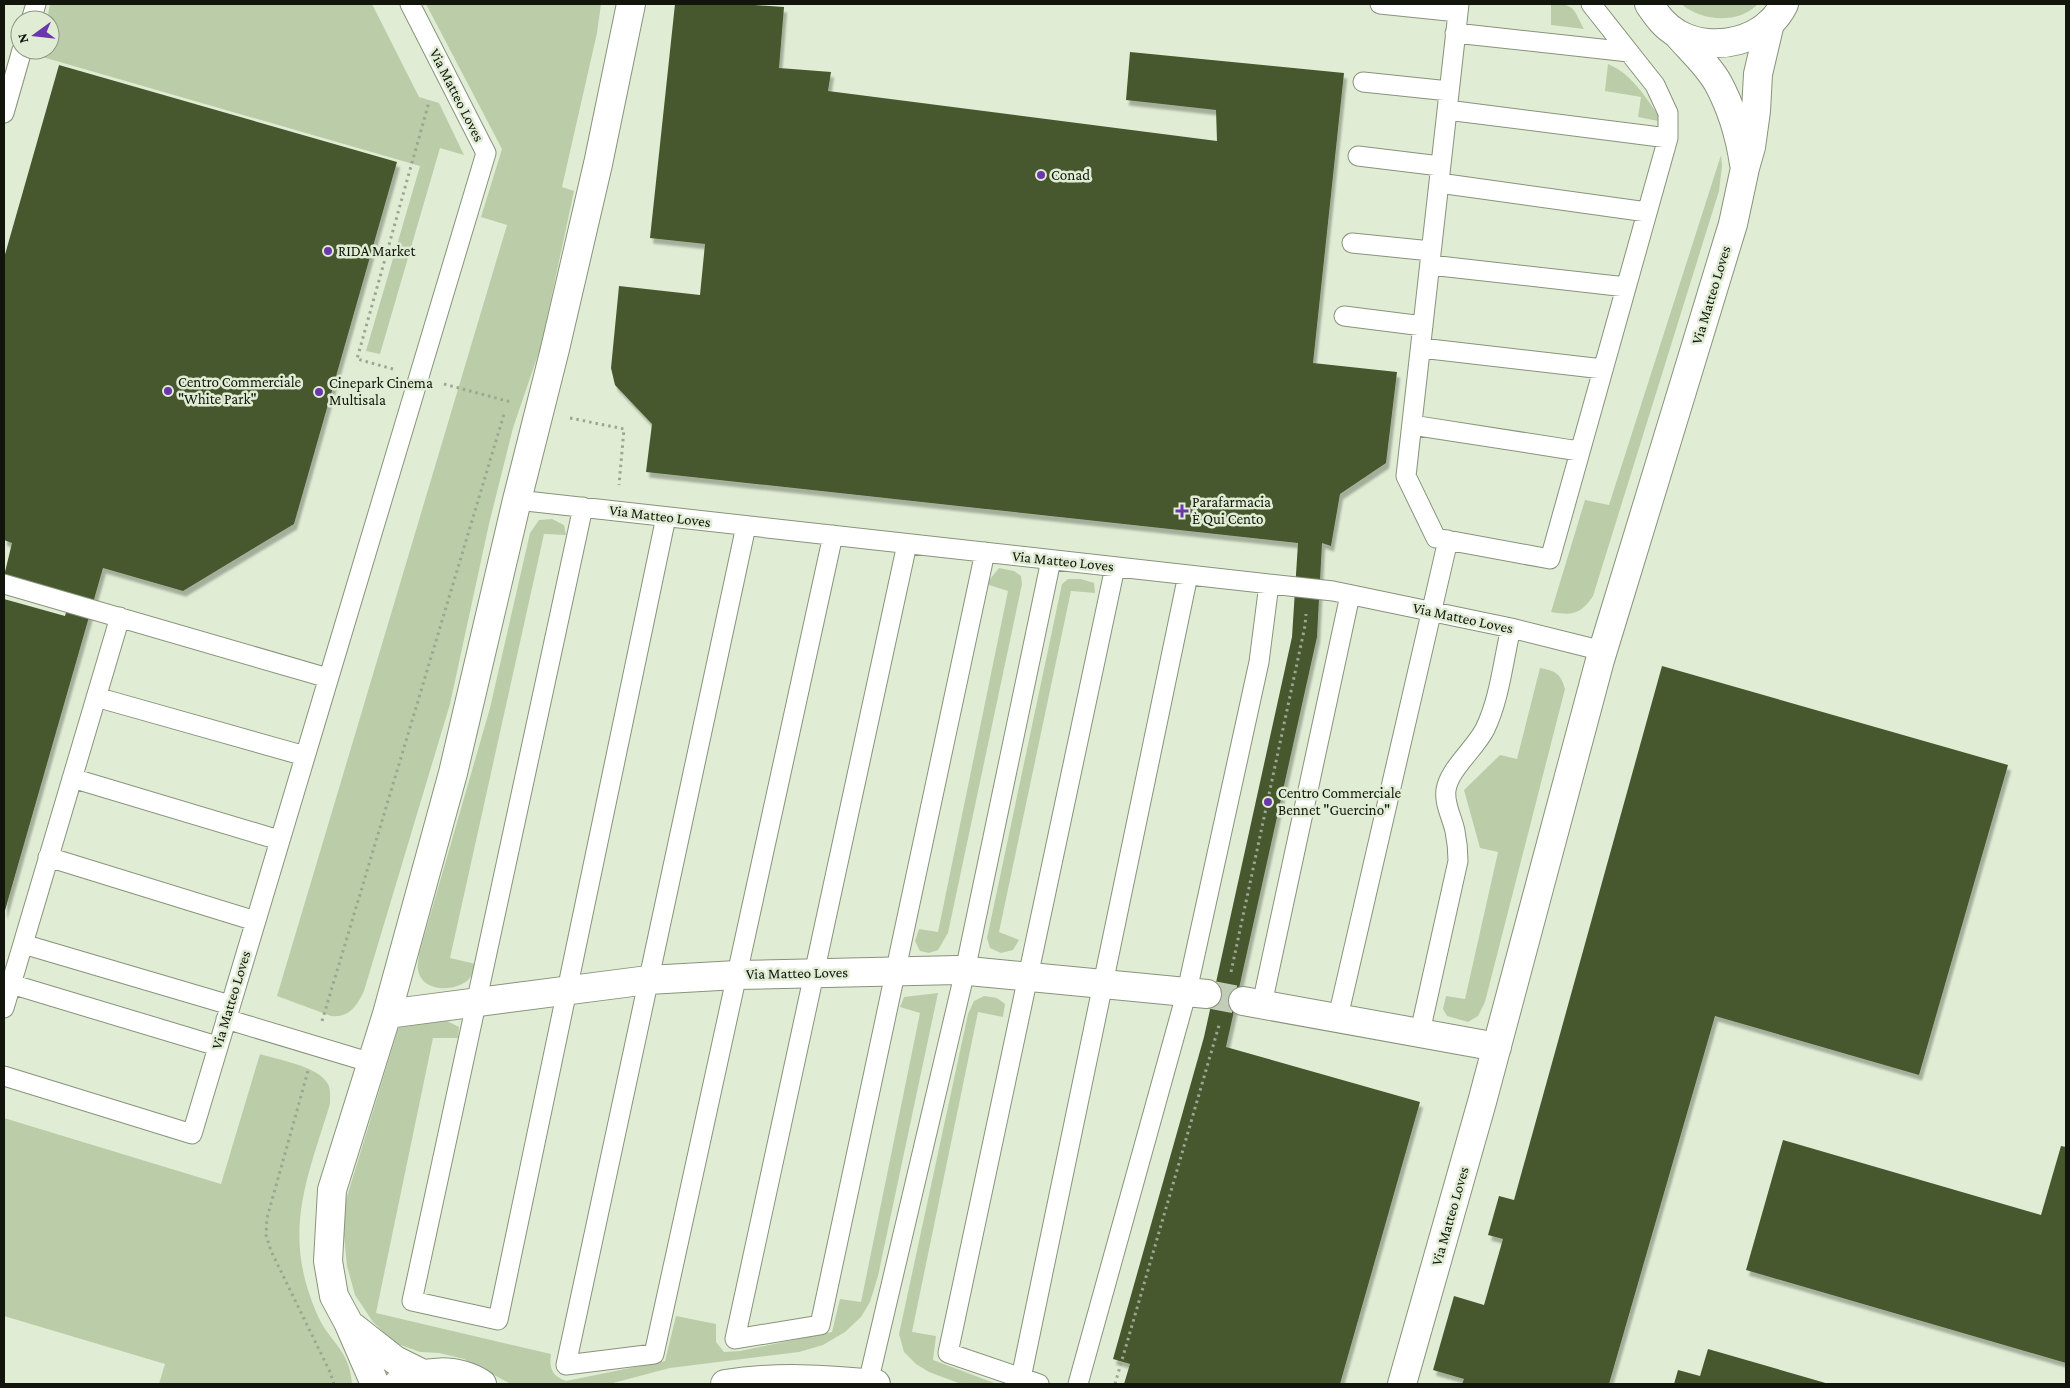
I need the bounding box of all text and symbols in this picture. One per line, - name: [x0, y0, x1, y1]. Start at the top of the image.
- north arrow: [10, 10, 60, 60]
- text: N: [13, 31, 31, 45]
- street label: Via Matteo Loves: [427, 46, 487, 144]
- place label: Conad: [1051, 167, 1090, 183]
- marker: Conad: [1035, 169, 1047, 181]
- place label: RIDA Market: [338, 243, 416, 259]
- street label: Via Matteo Loves: [1688, 244, 1734, 346]
- marker: RIDA Market: [322, 245, 334, 257]
- place label: Centro Commerciale "White Park": [178, 374, 302, 407]
- place label: Cinepark Cinema Multisala: [329, 375, 433, 408]
- marker: Centro Commerciale "White Park": [162, 385, 174, 397]
- marker: Cinepark Cinema Multisala: [313, 386, 325, 398]
- place label: Parafarmacia È Qui Cento: [1192, 494, 1271, 527]
- street label: Via Matteo Loves: [608, 502, 712, 530]
- marker: Parafarmacia È Qui Cento: [1176, 505, 1188, 517]
- street label: Via Matteo Loves: [1011, 548, 1115, 574]
- street label: Via Matteo Loves: [1411, 600, 1515, 636]
- place label: Centro Commerciale Bennet "Guercino": [1278, 785, 1402, 818]
- marker: Centro Commerciale Bennet "Guercino": [1262, 796, 1274, 808]
- street label: Via Matteo Loves: [208, 949, 254, 1051]
- street label: Via Matteo Loves: [746, 964, 848, 982]
- street label: Via Matteo Loves: [1428, 1165, 1472, 1267]

